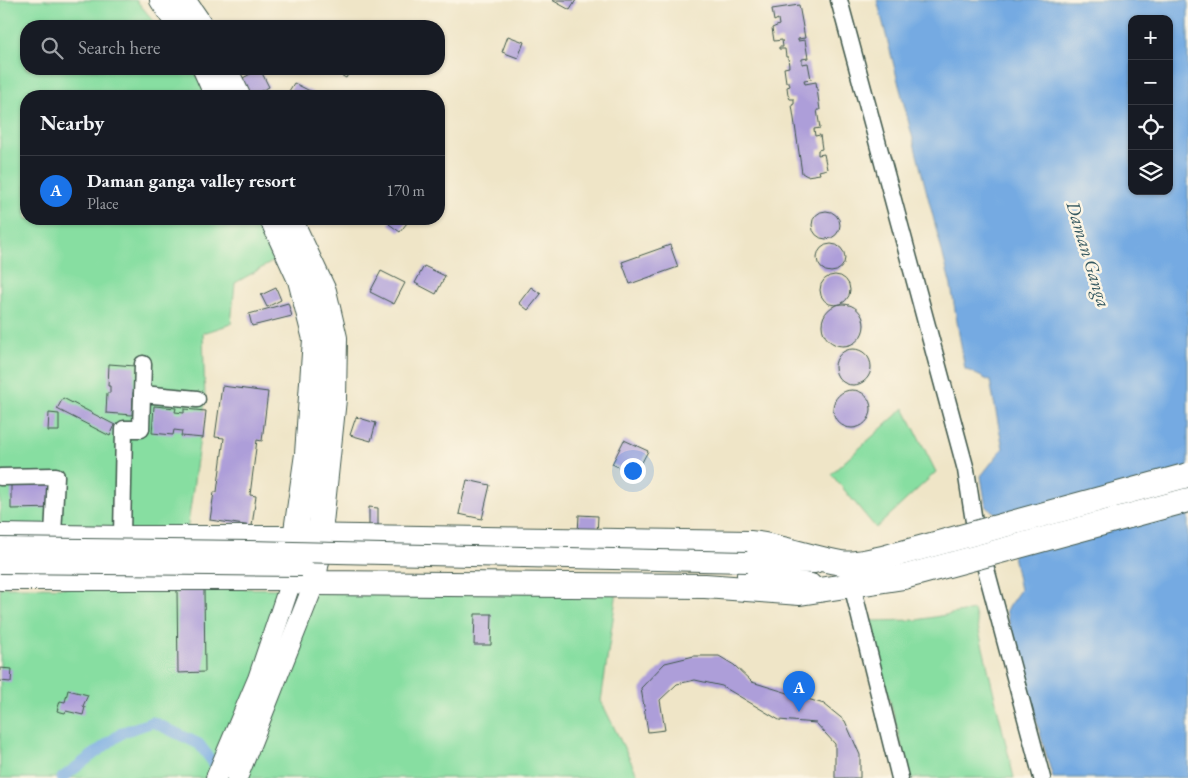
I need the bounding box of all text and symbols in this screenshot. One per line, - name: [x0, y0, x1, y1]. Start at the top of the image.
- map controls: [1128, 15, 1173, 195]
- button: +: [1128, 15, 1173, 60]
- search box: [20, 20, 445, 75]
- icon: search: [38, 34, 66, 62]
- text: Search here: [78, 35, 160, 60]
- button: −: [1128, 60, 1173, 105]
- button: locate: [1128, 105, 1173, 150]
- text: Nearby: [40, 109, 104, 136]
- button: layers: [1128, 150, 1173, 195]
- text: Daman ganga valley resort: [87, 168, 296, 193]
- text: A: [50, 180, 62, 201]
- text: 170 m: [386, 180, 425, 201]
- text: Place: [87, 193, 119, 214]
- water label: Daman Ganga: [1060, 197, 1117, 310]
- your location: [620, 458, 646, 484]
- pin: A: [783, 671, 815, 712]

